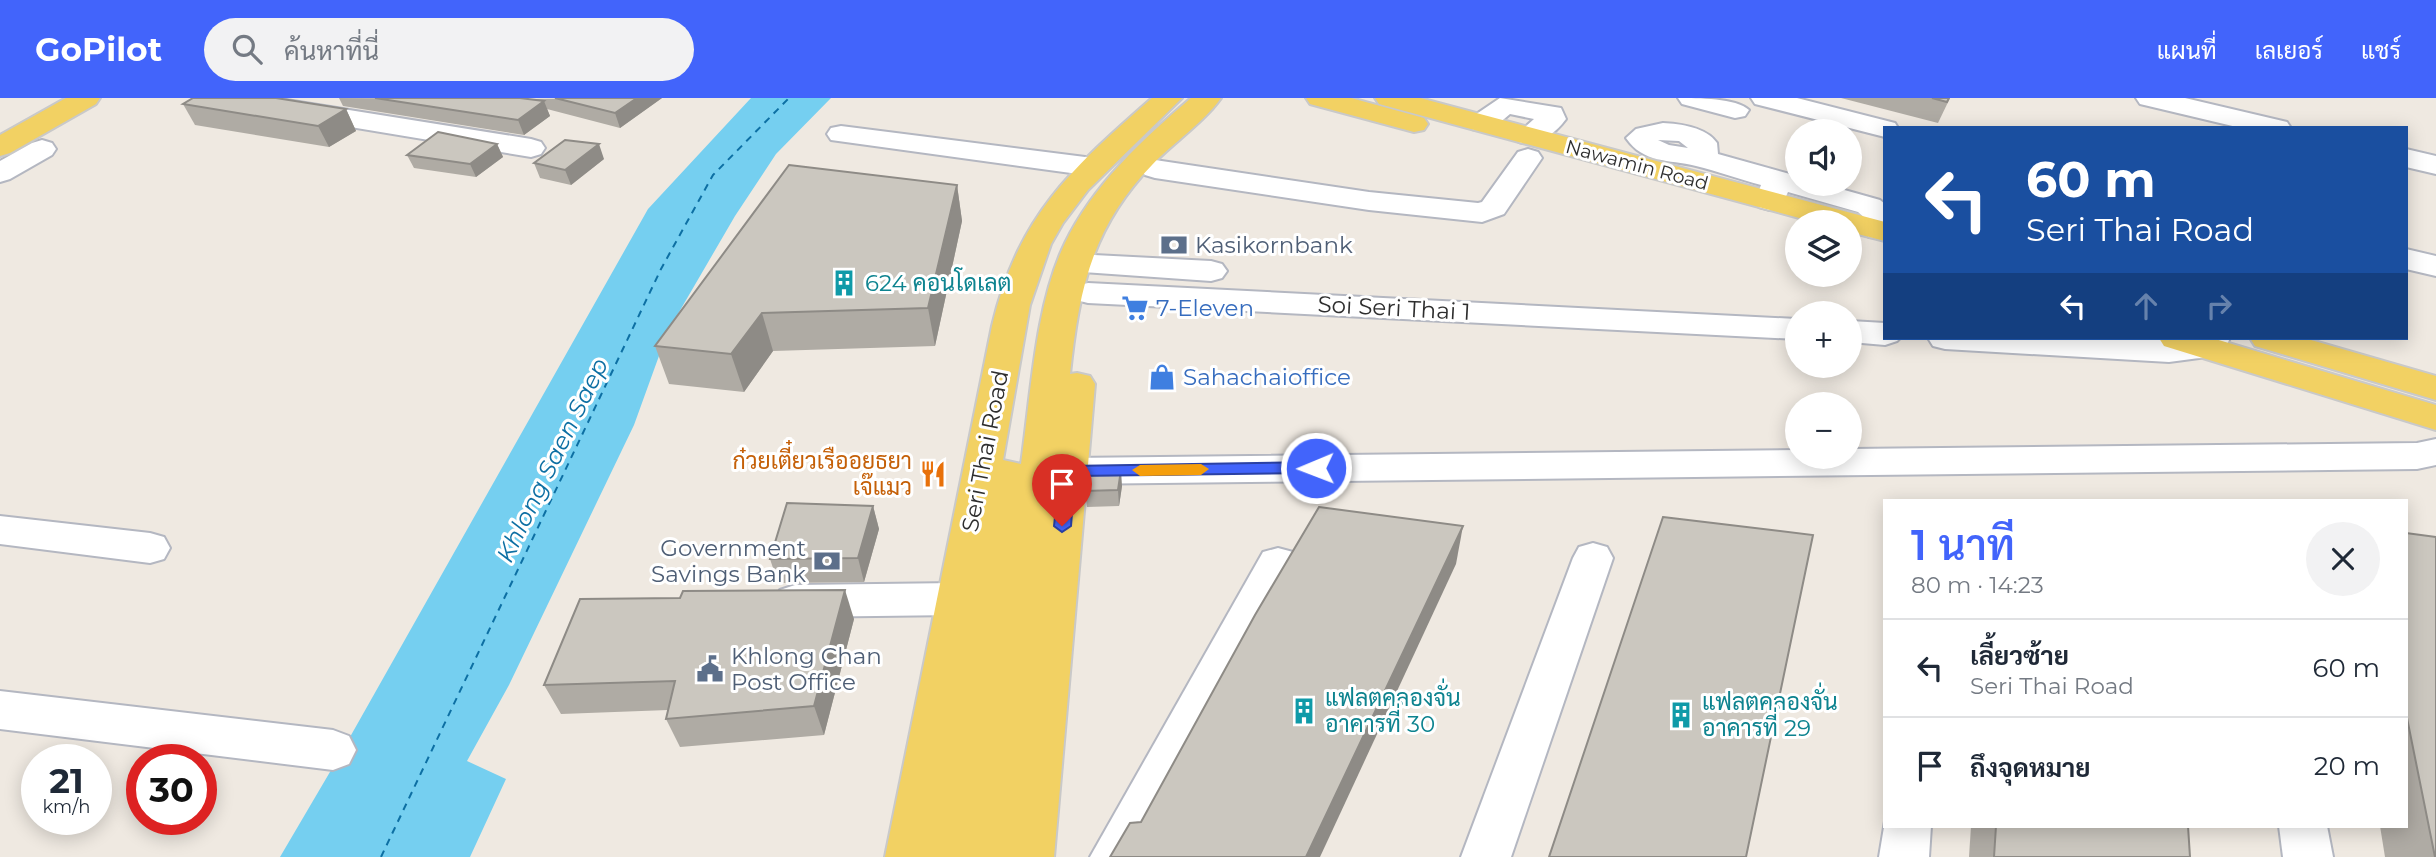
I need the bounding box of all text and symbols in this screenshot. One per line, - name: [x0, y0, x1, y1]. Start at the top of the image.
- search box: [204, 18, 694, 81]
- text: GoPilot: [35, 29, 162, 69]
- icon: search: [228, 30, 266, 68]
- text: ค้นหาที่นี่: [284, 35, 379, 67]
- text: แผนที่: [2157, 36, 2217, 65]
- text: เลเยอร์: [2255, 36, 2323, 65]
- text: แชร์: [2361, 36, 2401, 65]
- map controls: [1785, 119, 1862, 469]
- button: sound: [1785, 119, 1862, 196]
- street label: Nawamin Road: [1563, 135, 1711, 195]
- text: 60 m: [2026, 150, 2156, 209]
- icon: left: [1911, 154, 2002, 245]
- button: layers: [1785, 210, 1862, 287]
- text: Seri Thai Road: [2026, 210, 2254, 249]
- bank icon: Kasikornbank: [1159, 230, 1189, 260]
- place label: Kasikornbank: [1195, 231, 1353, 259]
- place label: 624 คอนโดเลต: [865, 267, 1012, 297]
- building icon: 624 คอนโดเลต: [829, 268, 859, 298]
- icon: left: [2054, 287, 2092, 325]
- icon: ahead: [2127, 287, 2165, 325]
- icon: right: [2200, 287, 2238, 325]
- street label: Soi Seri Thai 1: [1317, 290, 1471, 326]
- supermarket icon: 7-Eleven: [1120, 293, 1150, 323]
- place label: 7-Eleven: [1156, 294, 1254, 322]
- button: +: [1785, 301, 1862, 378]
- water label: Khlong Saen Saep: [490, 353, 614, 567]
- shop icon: Sahachaioffice: [1147, 362, 1177, 392]
- place label: Sahachaioffice: [1183, 363, 1351, 391]
- street label: Seri Thai Road: [956, 368, 1014, 534]
- button: −: [1785, 392, 1862, 469]
- position arrow: [1279, 431, 1353, 505]
- place label: ก๋วยเตี๋ยวเรืออยุธยา เจ๊แมว: [733, 439, 912, 501]
- pin: [1032, 454, 1092, 526]
- restaurant icon: ก๋วยเตี๋ยวเรืออยุธยา เจ๊แมว: [918, 459, 948, 489]
- icon: arrive: [1043, 465, 1081, 503]
- text: 1 นาที: [1911, 519, 2015, 571]
- button: close: [2306, 522, 2380, 596]
- place label: Government Savings Bank: [651, 534, 806, 588]
- bank icon: Government Savings Bank: [812, 546, 842, 576]
- text: 80 m · 14:23: [1911, 571, 2044, 599]
- text: เลี้ยวซ้าย: [1970, 640, 2069, 672]
- place label: Khlong Chan Post Office: [731, 642, 882, 696]
- icon: left: [1911, 649, 1949, 687]
- text: 60 m: [2313, 652, 2380, 684]
- public building icon: Khlong Chan Post Office: [695, 654, 725, 684]
- text: Seri Thai Road: [1970, 672, 2134, 700]
- place label: แฟลตคลองจั่น อาคารที่ 30: [1325, 678, 1461, 738]
- place label: แฟลตคลองจั่น อาคารที่ 29: [1702, 682, 1838, 742]
- building icon: แฟลตคลองจั่น อาคารที่ 30: [1289, 696, 1319, 726]
- building icon: แฟลตคลองจั่น อาคารที่ 29: [1666, 700, 1696, 730]
- speed limit sign: 30: [126, 744, 217, 835]
- icon: arrive: [1911, 747, 1949, 785]
- text: 20 m: [2314, 750, 2380, 782]
- text: ถึงจุดหมาย: [1970, 752, 2091, 784]
- text: 21: [49, 759, 84, 802]
- text: km/h: [42, 796, 91, 818]

